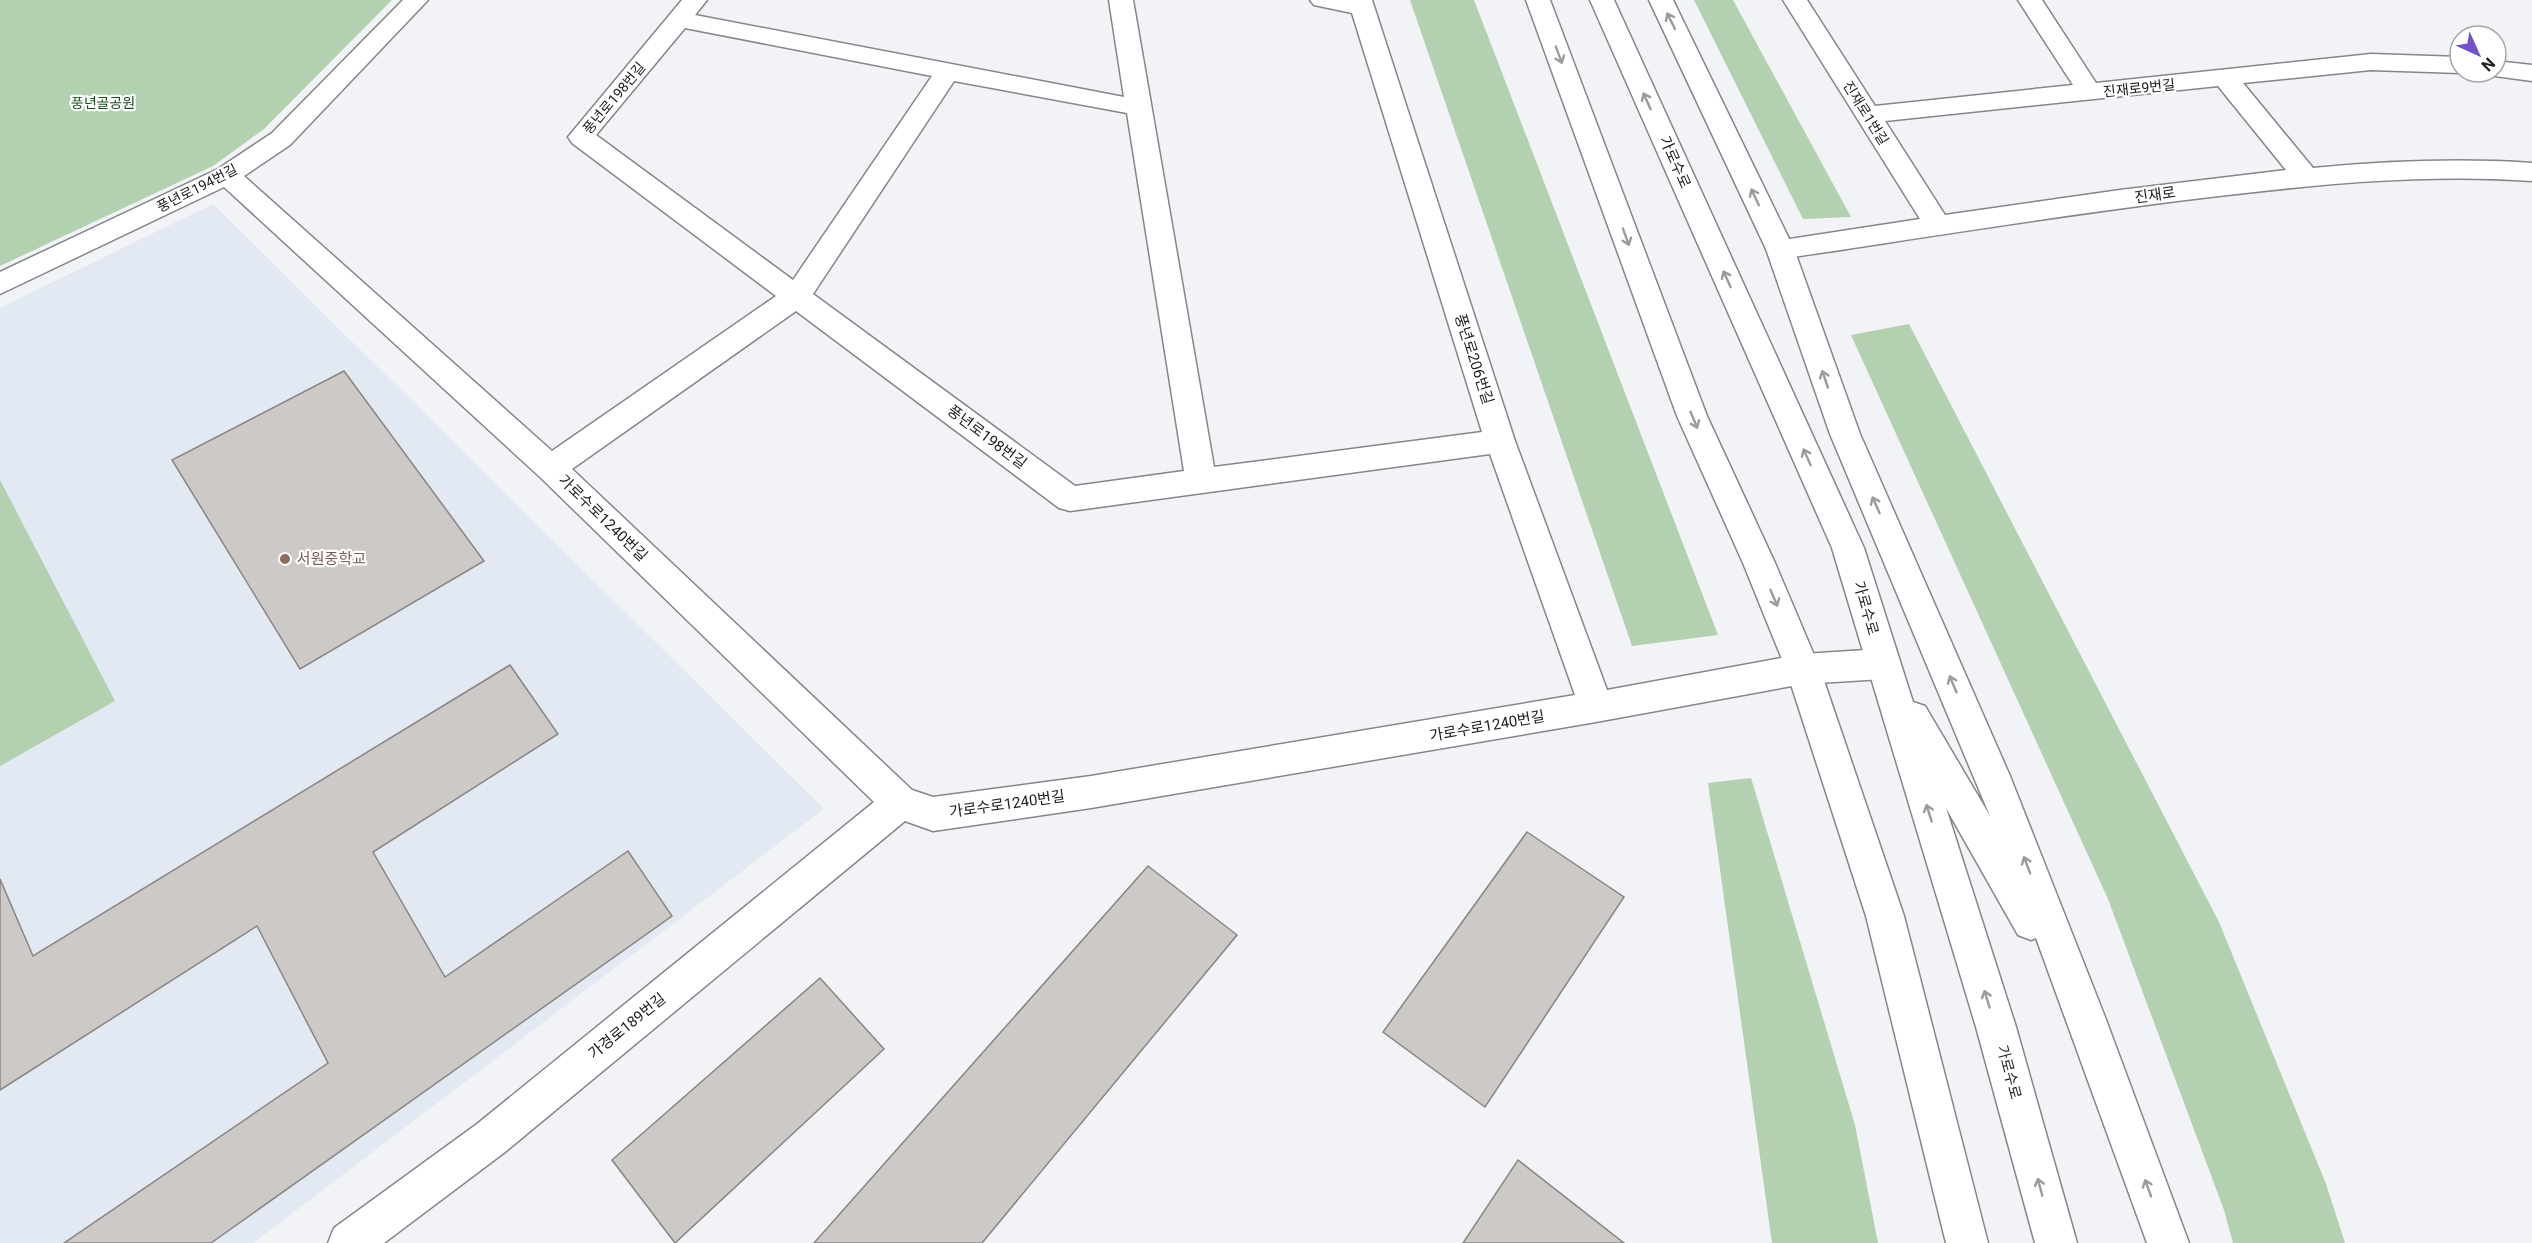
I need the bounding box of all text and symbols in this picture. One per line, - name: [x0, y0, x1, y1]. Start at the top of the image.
- one-way arrow: [1665, 13, 1677, 31]
- north arrow: [2448, 24, 2508, 84]
- one-way arrow: [1554, 45, 1565, 63]
- text: N: [2478, 54, 2499, 75]
- street label: 풍년로198번길: [580, 59, 648, 137]
- street label: 진재로9번길: [2102, 76, 2176, 100]
- street label: 진재로1번길: [1840, 78, 1892, 148]
- one-way arrow: [1641, 92, 1653, 110]
- park label: 풍년골공원: [71, 95, 135, 111]
- street label: 가로수로: [1656, 133, 1694, 191]
- street label: 풍년로194번길: [154, 161, 240, 215]
- street label: 진재로: [2133, 183, 2177, 207]
- one-way arrow: [1749, 189, 1761, 207]
- one-way arrow: [1622, 228, 1633, 246]
- one-way arrow: [1721, 270, 1732, 288]
- street label: 풍년로206번길: [1451, 311, 1497, 407]
- one-way arrow: [1819, 370, 1830, 389]
- street label: 풍년로198번길: [944, 401, 1030, 473]
- one-way arrow: [1689, 411, 1701, 429]
- one-way arrow: [1801, 448, 1812, 466]
- street label: 가로수로1240번길: [555, 471, 651, 565]
- one-way arrow: [1870, 497, 1881, 515]
- place label: 서원중학교: [297, 550, 366, 568]
- marker: 서원중학교: [278, 552, 292, 566]
- street label: 가로수로: [1850, 579, 1882, 637]
- one-way arrow: [1769, 589, 1780, 607]
- one-way arrow: [1947, 676, 1958, 694]
- street label: 가로수로1240번길: [1428, 707, 1546, 745]
- street label: 가로수로1240번길: [948, 787, 1066, 821]
- one-way arrow: [1923, 804, 1934, 823]
- one-way arrow: [2020, 856, 2031, 875]
- street label: 가경로189번길: [585, 989, 669, 1063]
- one-way arrow: [1981, 990, 1992, 1009]
- street label: 가로수로: [1993, 1043, 2025, 1101]
- one-way arrow: [2034, 1178, 2046, 1197]
- one-way arrow: [2141, 1179, 2152, 1198]

